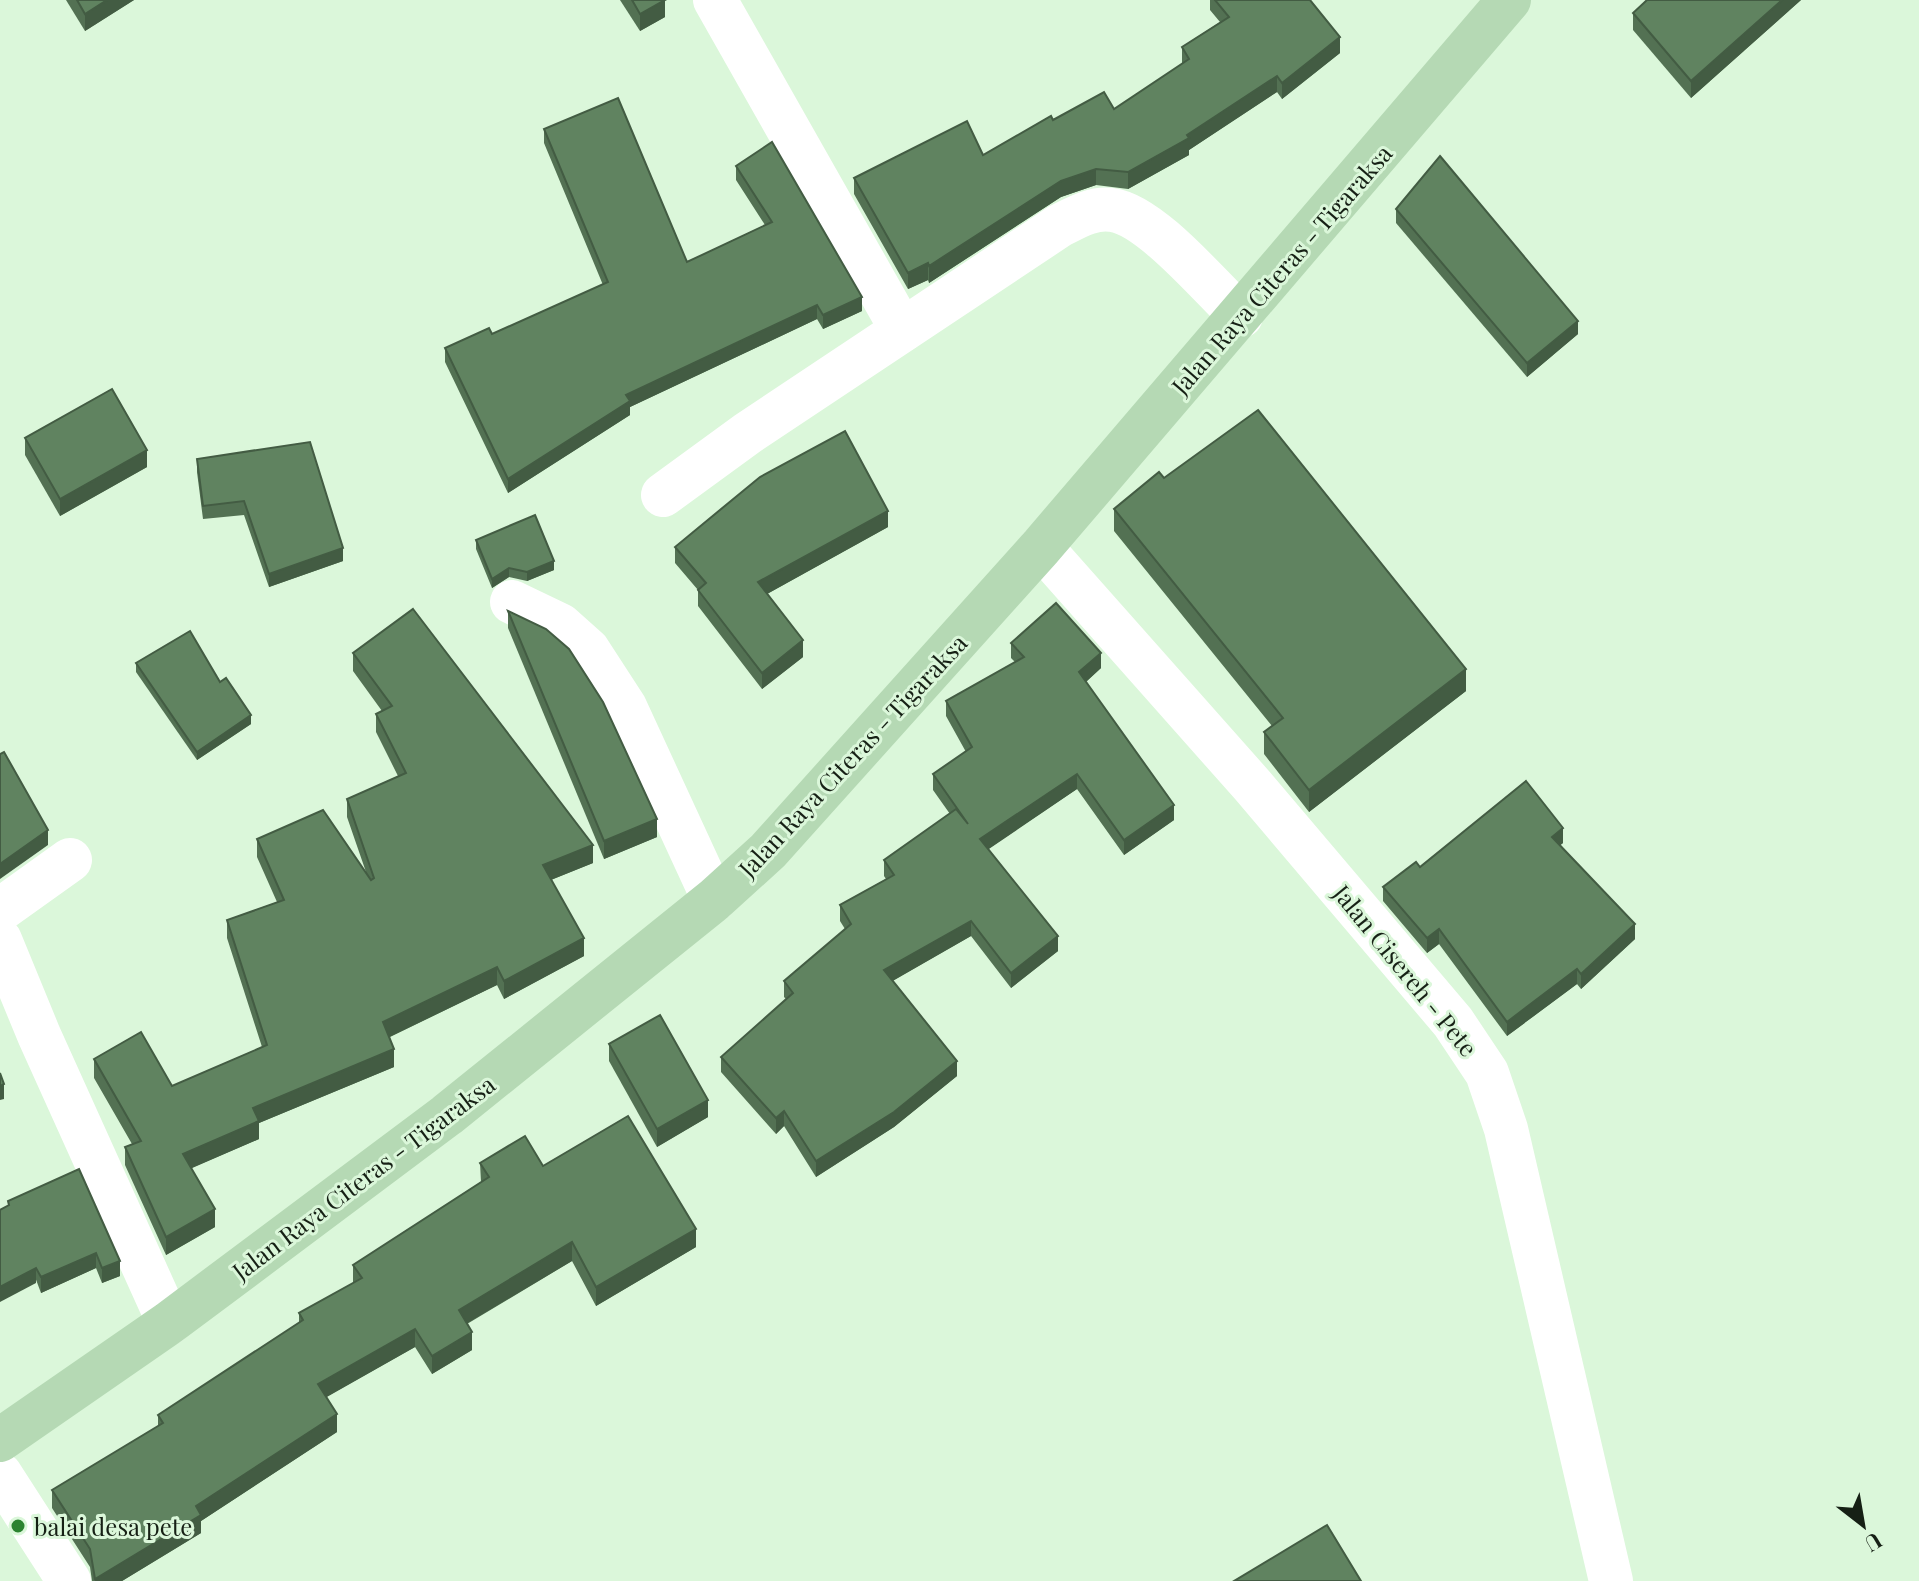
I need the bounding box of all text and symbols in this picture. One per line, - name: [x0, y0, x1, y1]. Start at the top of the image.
- street label: Jalan Raya Citeras - Tigaraksa: [1163, 137, 1398, 401]
- street label: Jalan Raya Citeras - Tigaraksa: [730, 627, 973, 884]
- street label: Jalan Cisereh - Pete: [1326, 877, 1485, 1062]
- street label: Jalan Raya Citeras - Tigaraksa: [224, 1068, 501, 1287]
- north arrow: [1823, 1485, 1903, 1565]
- place label: balai desa pete: [34, 1510, 192, 1542]
- marker: balai desa pete: [9, 1517, 27, 1535]
- text: U: [1860, 1526, 1888, 1560]

